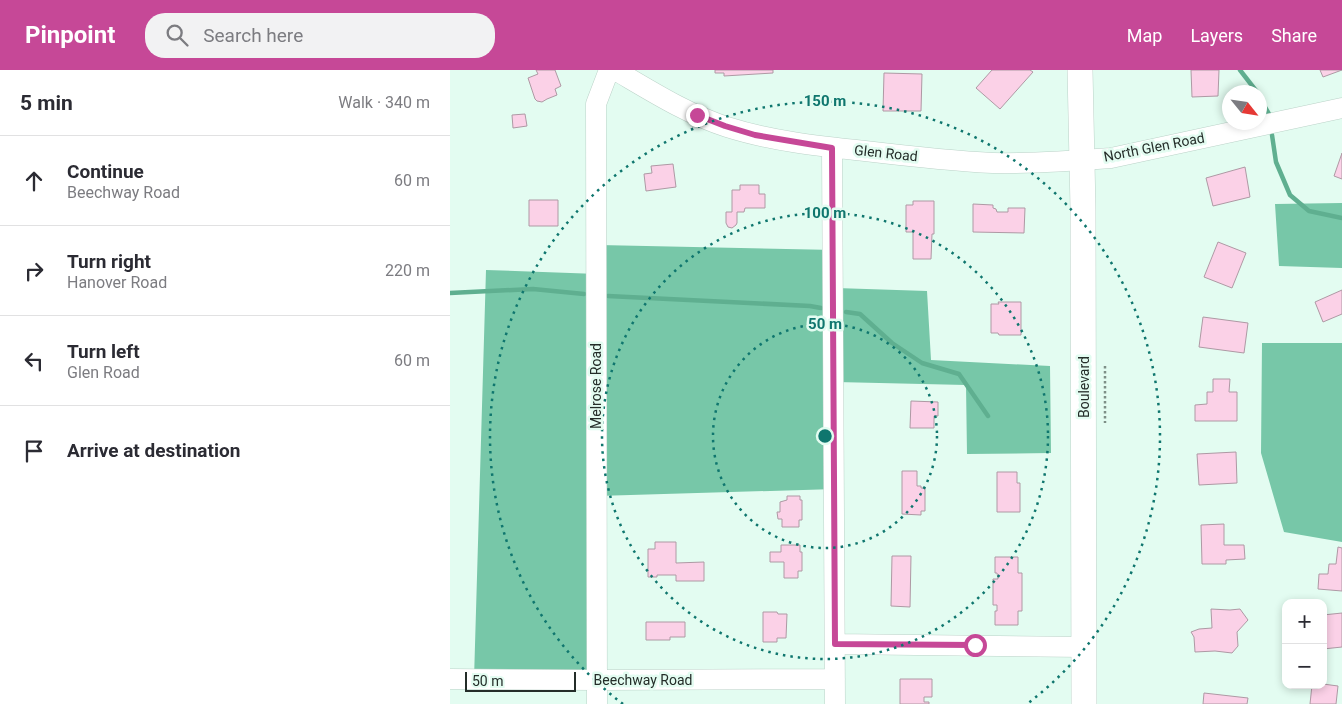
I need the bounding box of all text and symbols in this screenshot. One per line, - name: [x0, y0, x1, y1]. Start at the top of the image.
- search box: [145, 13, 495, 58]
- text: Pinpoint: [25, 21, 115, 49]
- icon: search: [163, 21, 191, 49]
- text: Search here: [203, 24, 303, 47]
- text: Map: [1127, 25, 1162, 46]
- text: Layers: [1190, 25, 1243, 46]
- text: Share: [1271, 25, 1317, 46]
- north arrow: [1222, 85, 1267, 130]
- text: 5 min: [20, 91, 73, 115]
- text: 150 m: [804, 92, 846, 110]
- text: Walk · 340 m: [338, 93, 430, 112]
- route end: [686, 104, 709, 127]
- street label: North Glen Road: [1102, 129, 1206, 165]
- street label: Glen Road: [853, 142, 919, 164]
- text: Continue: [67, 160, 144, 183]
- icon: ahead: [20, 167, 48, 195]
- text: 60 m: [394, 171, 430, 190]
- text: Beechway Road: [67, 183, 180, 202]
- text: 100 m: [804, 204, 846, 222]
- text: Turn right: [67, 250, 151, 273]
- icon: right: [20, 257, 48, 285]
- text: 220 m: [385, 261, 430, 280]
- text: Hanover Road: [67, 273, 167, 292]
- text: 50 m: [808, 315, 842, 333]
- text: Turn left: [67, 340, 140, 363]
- street label: Melrose Road: [588, 343, 604, 429]
- icon: left: [20, 347, 48, 375]
- text: 60 m: [394, 351, 430, 370]
- street label: Boulevard: [1076, 356, 1092, 418]
- text: Glen Road: [67, 363, 140, 382]
- centre of rings: [816, 427, 834, 445]
- icon: arrive: [20, 437, 48, 465]
- text: Arrive at destination: [67, 439, 240, 462]
- map controls: [1282, 599, 1327, 689]
- button: +: [1282, 599, 1327, 644]
- route start: [964, 634, 987, 657]
- button: −: [1282, 644, 1327, 689]
- scale bar: [465, 669, 576, 692]
- street label: Beechway Road: [594, 672, 692, 688]
- text: 50 m: [472, 673, 504, 689]

